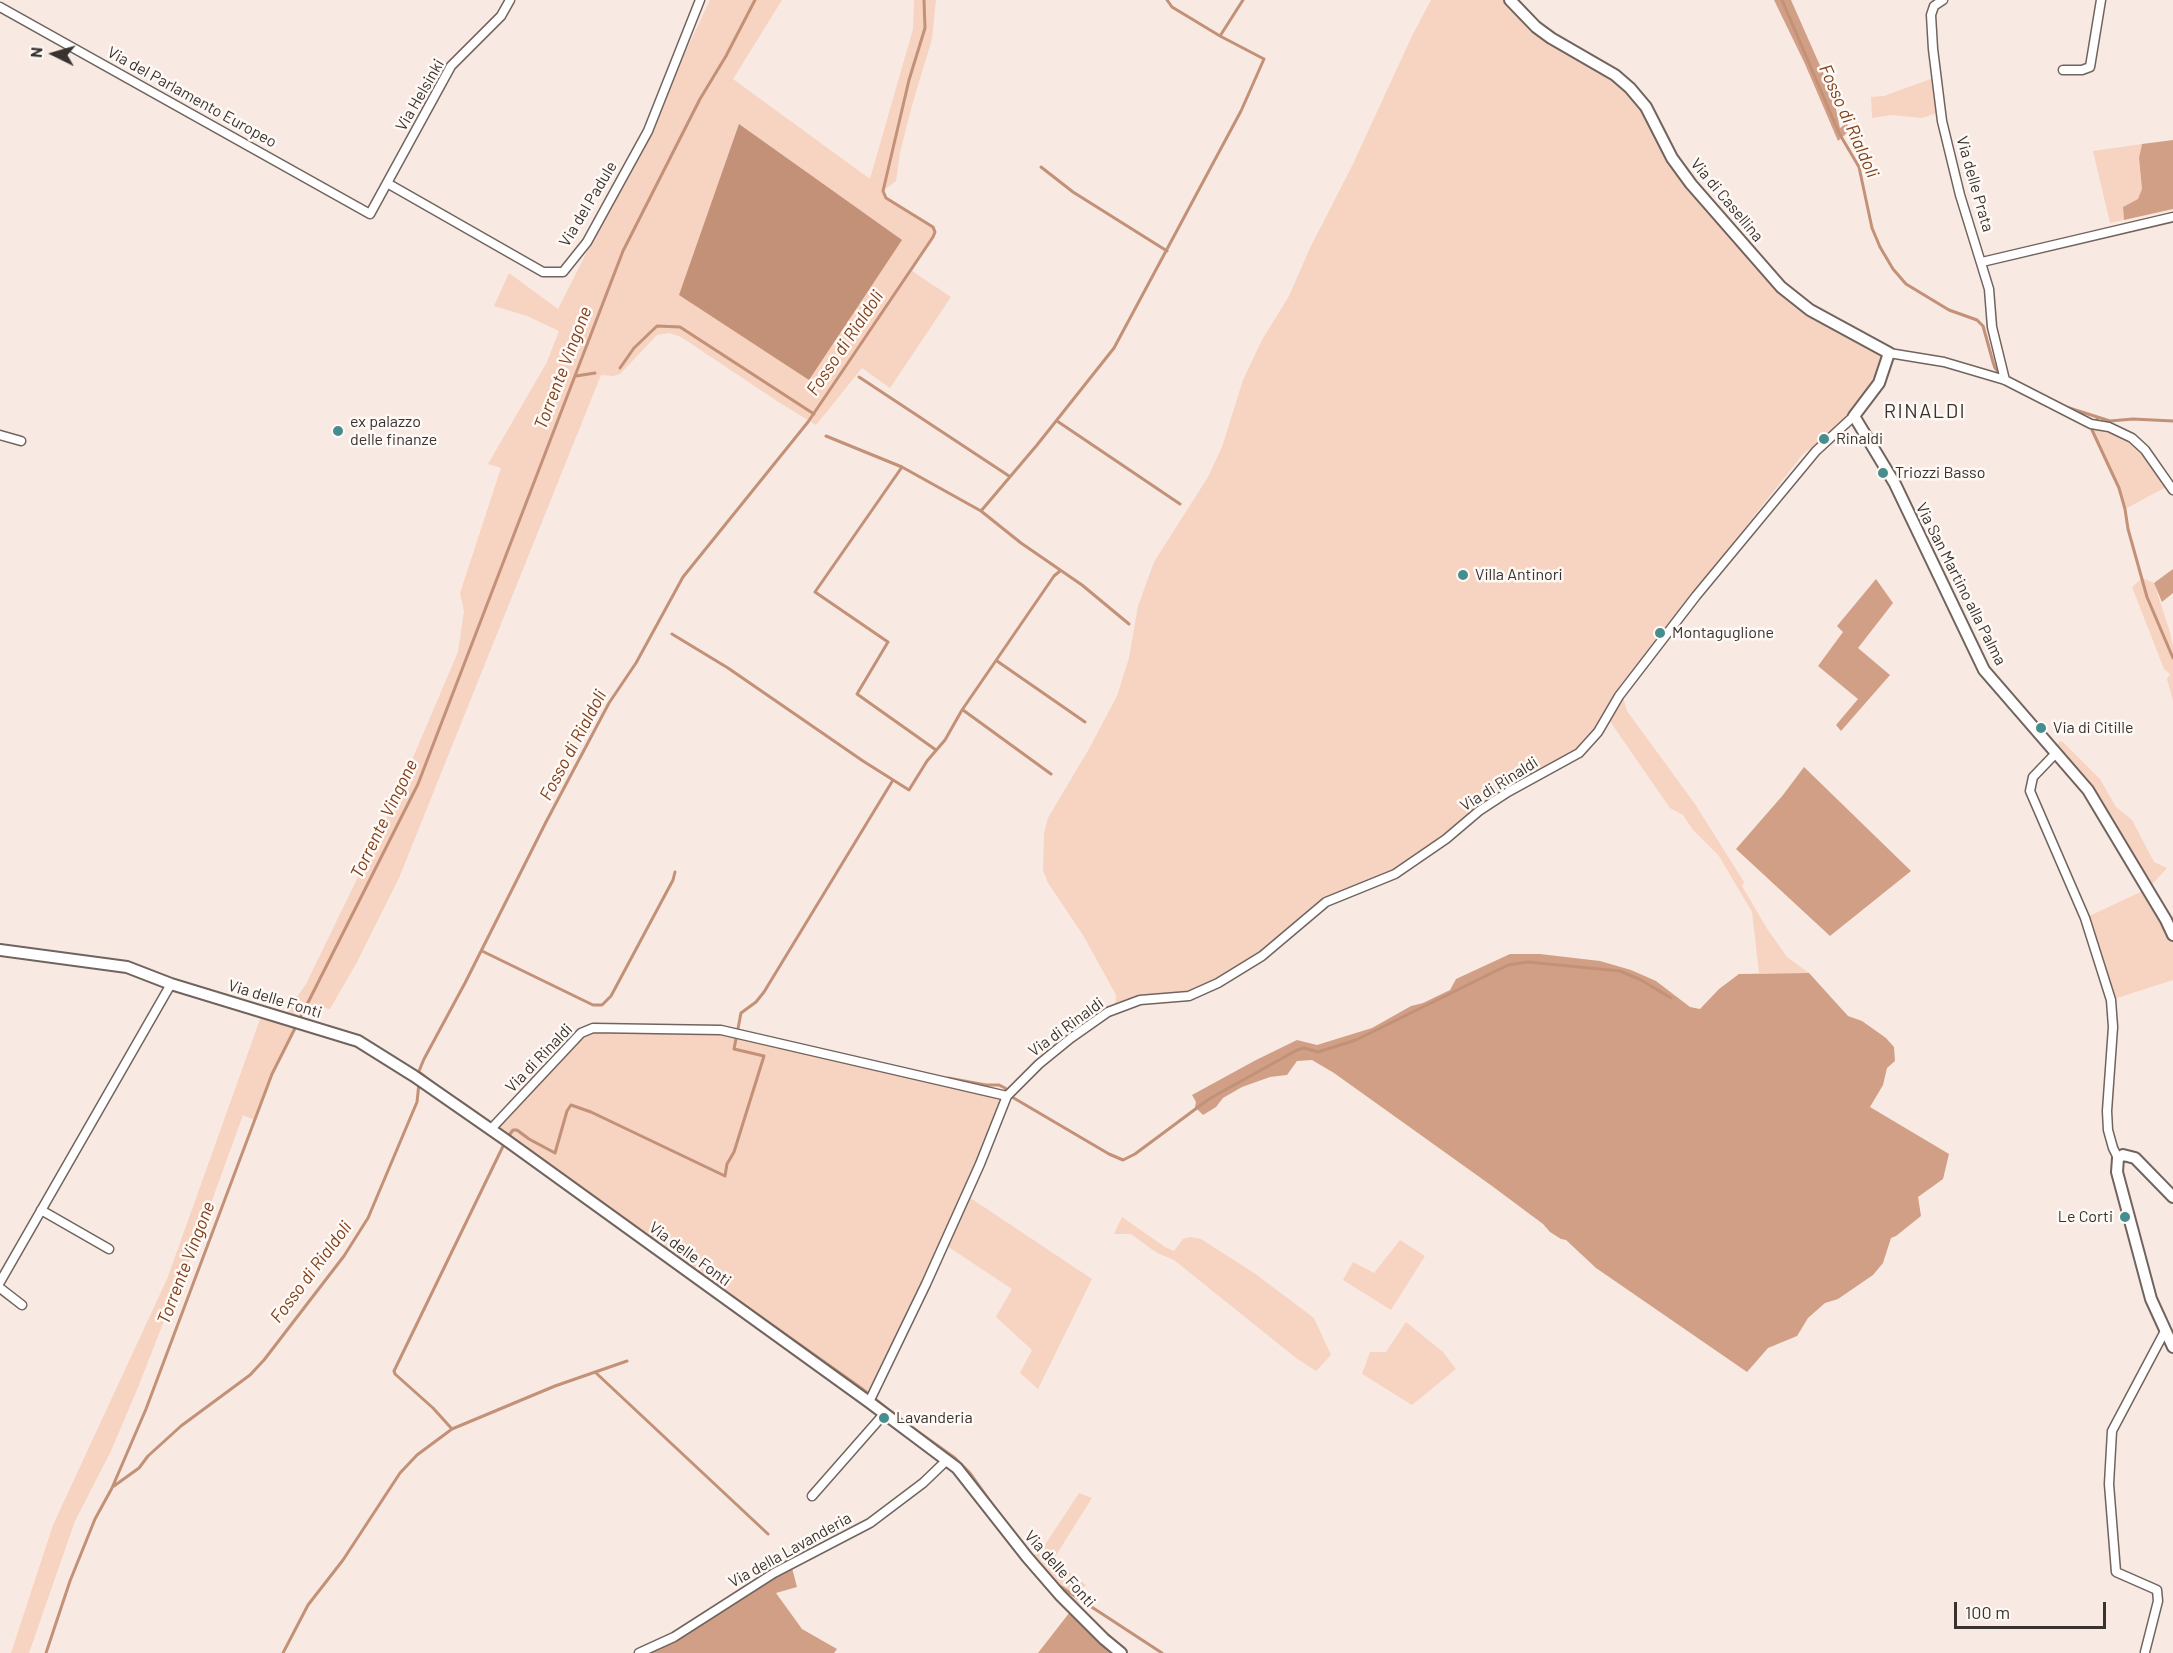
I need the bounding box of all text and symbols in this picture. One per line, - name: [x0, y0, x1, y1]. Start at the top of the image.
- north arrow: [24, 24, 84, 84]
- street label: Via del Parlamento Europeo: [104, 42, 280, 152]
- text: N: [26, 46, 45, 59]
- street label: Via Helsinki: [392, 56, 448, 134]
- water label: Fosso di Rialdoli: [1814, 61, 1884, 181]
- street label: Via delle Prata: [1952, 134, 1998, 234]
- street label: Via di Casellina: [1686, 154, 1768, 246]
- street label: Via del Padule: [555, 158, 621, 250]
- water label: Fosso di Rialdoli: [802, 286, 888, 400]
- water label: Torrente Vingone: [530, 303, 596, 433]
- district label: RINALDI: [1884, 399, 1966, 423]
- place label: ex palazzo delle finanze: [350, 412, 437, 450]
- marker: ex palazzo delle finanze: [331, 424, 345, 438]
- place label: Rinaldi: [1836, 429, 1883, 449]
- marker: Rinaldi: [1817, 432, 1831, 446]
- place label: Triozzi Basso: [1895, 463, 1985, 483]
- marker: Triozzi Basso: [1876, 466, 1890, 480]
- street label: Via San Martino alla Palma: [1912, 500, 2010, 668]
- place label: Villa Antinori: [1475, 565, 1563, 585]
- marker: Villa Antinori: [1456, 568, 1470, 582]
- place label: Montaguglione: [1672, 623, 1774, 643]
- marker: Montaguglione: [1653, 626, 1667, 640]
- water label: Fosso di Rialdoli: [535, 686, 611, 804]
- place label: Via di Citille: [2053, 718, 2133, 738]
- marker: Via di Citille: [2034, 721, 2048, 735]
- street label: Via di Rinaldi: [1457, 753, 1541, 815]
- water label: Torrente Vingone: [346, 756, 422, 882]
- street label: Via delle Fonti: [226, 976, 324, 1022]
- street label: Via di Rinaldi: [1025, 993, 1107, 1061]
- street label: Via di Rinaldi: [502, 1020, 576, 1096]
- water label: Torrente Vingone: [153, 1198, 219, 1328]
- place label: Le Corti: [2058, 1207, 2113, 1227]
- marker: Le Corti: [2118, 1210, 2132, 1224]
- water label: Fosso di Rialdoli: [266, 1217, 356, 1327]
- street label: Via delle Fonti: [645, 1218, 735, 1290]
- place label: Lavanderia: [896, 1408, 973, 1428]
- marker: Lavanderia: [877, 1411, 891, 1425]
- street label: Via della Lavanderia: [725, 1508, 855, 1592]
- street label: Via delle Fonti: [1020, 1527, 1100, 1611]
- scale bar: [1957, 1590, 2108, 1628]
- text: 100 m: [1965, 1601, 2010, 1623]

